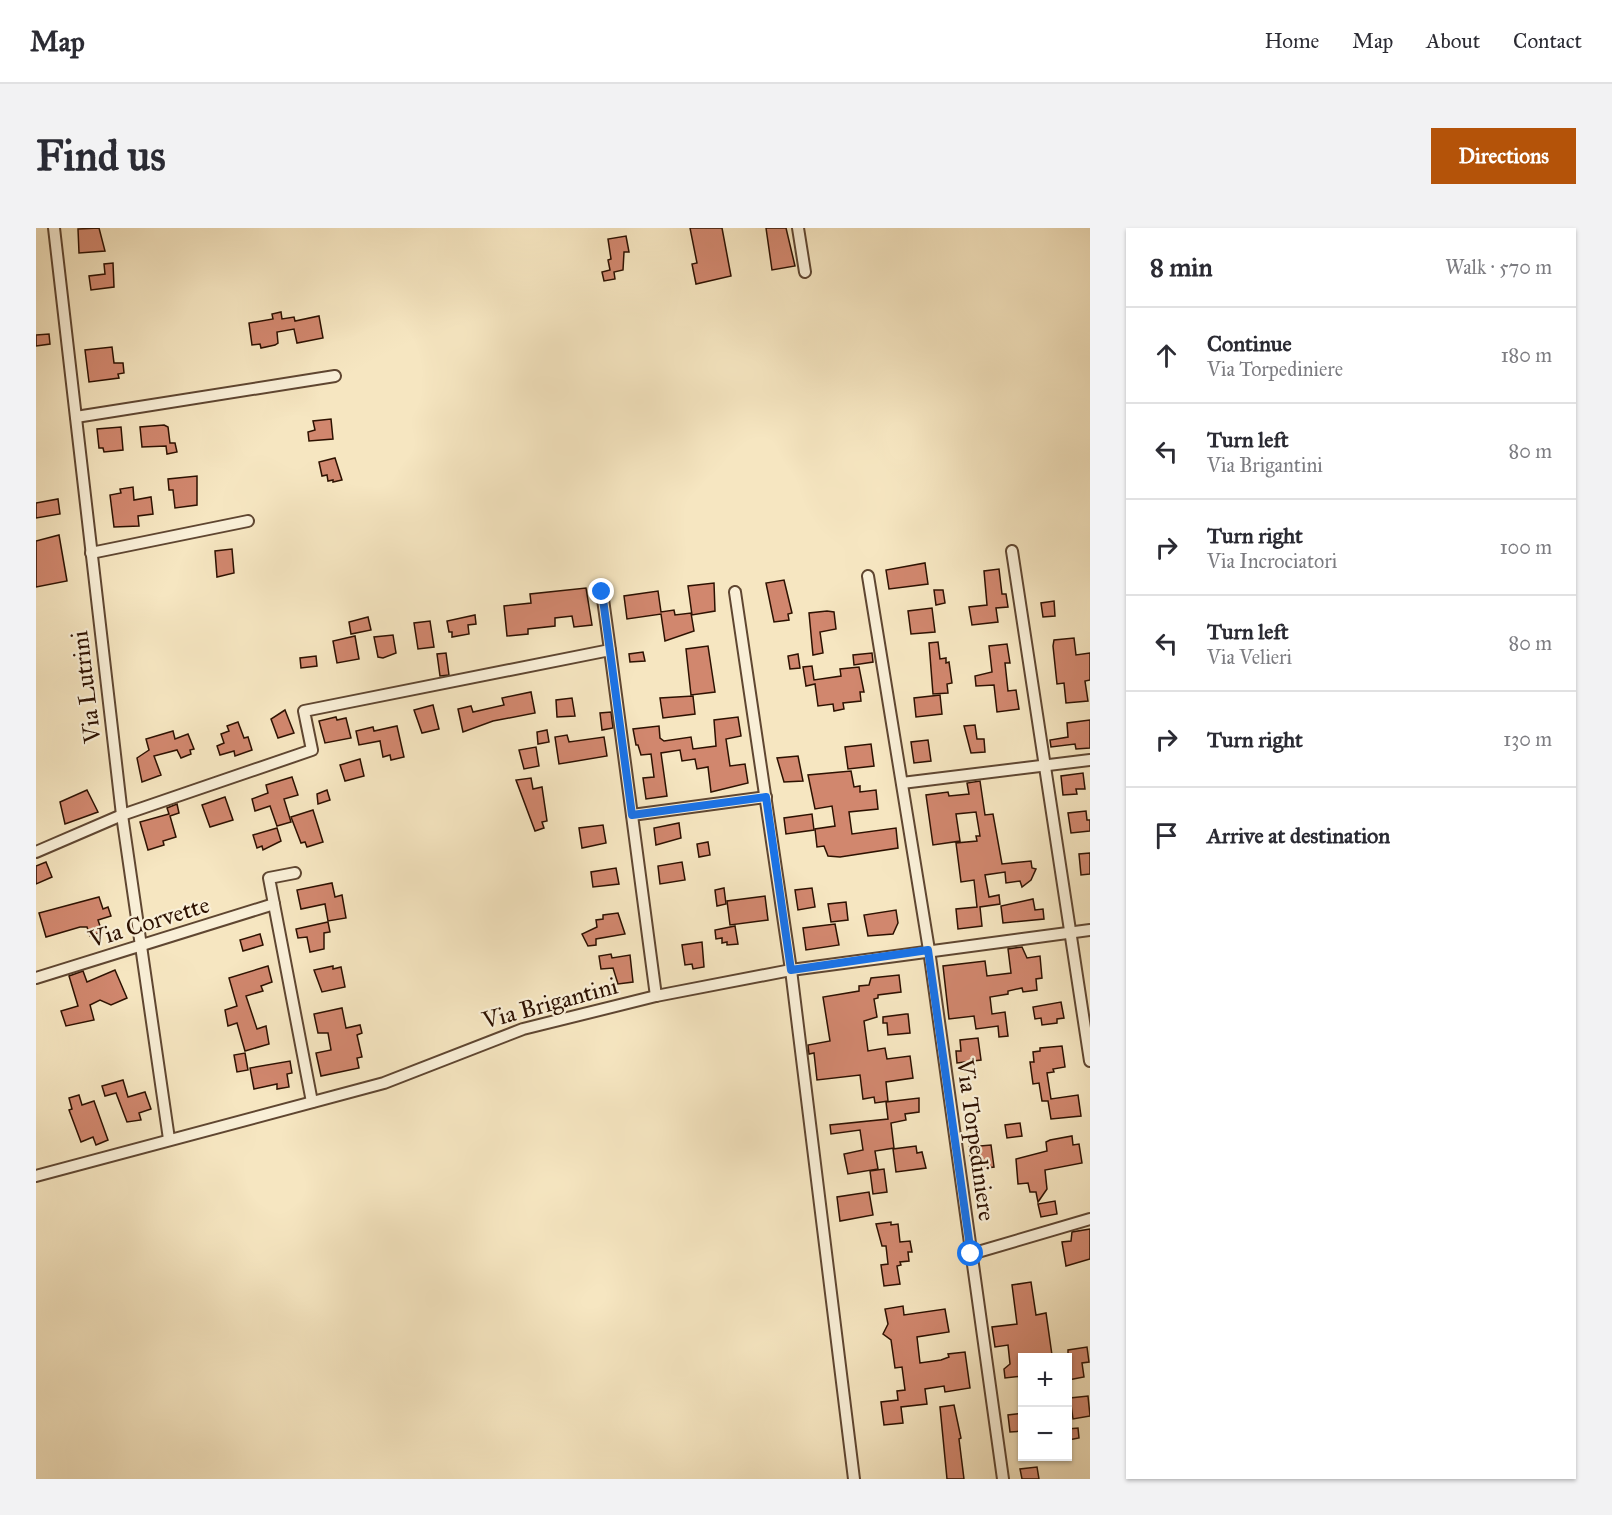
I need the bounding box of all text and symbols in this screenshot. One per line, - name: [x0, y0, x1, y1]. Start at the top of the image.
- text: Map: [30, 24, 85, 59]
- text: Home: [1264, 28, 1319, 54]
- text: Map: [1352, 28, 1393, 54]
- text: About: [1426, 28, 1480, 54]
- text: Contact: [1513, 28, 1582, 54]
- button: Directions: [1431, 128, 1576, 184]
- text: Find us: [36, 130, 166, 182]
- text: 8 min: [1150, 251, 1213, 283]
- text: Walk · 570 m: [1445, 255, 1552, 279]
- text: Continue: [1207, 330, 1292, 357]
- icon: ahead: [1150, 339, 1183, 372]
- text: 180 m: [1501, 343, 1552, 367]
- text: Via Torpediniere: [1207, 357, 1343, 381]
- text: Turn left: [1207, 426, 1289, 453]
- icon: left: [1150, 435, 1183, 468]
- text: 80 m: [1509, 439, 1552, 463]
- text: Via Brigantini: [1207, 453, 1323, 477]
- text: Turn right: [1207, 522, 1303, 549]
- icon: right: [1150, 531, 1183, 564]
- text: 100 m: [1500, 535, 1552, 559]
- text: Via Incrociatori: [1207, 549, 1337, 573]
- route end: [588, 578, 614, 604]
- text: Turn left: [1207, 618, 1289, 645]
- icon: left: [1150, 627, 1183, 660]
- street label: Via Lutrini: [64, 629, 108, 746]
- text: 80 m: [1509, 631, 1552, 655]
- text: Via Velieri: [1207, 645, 1292, 669]
- icon: right: [1150, 723, 1183, 756]
- text: Turn right: [1207, 726, 1303, 753]
- text: 130 m: [1503, 727, 1552, 751]
- icon: arrive: [1150, 819, 1183, 852]
- text: Arrive at destination: [1207, 822, 1390, 849]
- street label: Via Corvette: [84, 889, 213, 955]
- street label: Via Brigantini: [478, 970, 621, 1036]
- street label: Via Torpediniere: [950, 1056, 1002, 1223]
- route start: [957, 1240, 983, 1266]
- map controls: [1018, 1353, 1072, 1461]
- button: +: [1018, 1353, 1072, 1407]
- button: −: [1018, 1407, 1072, 1461]

